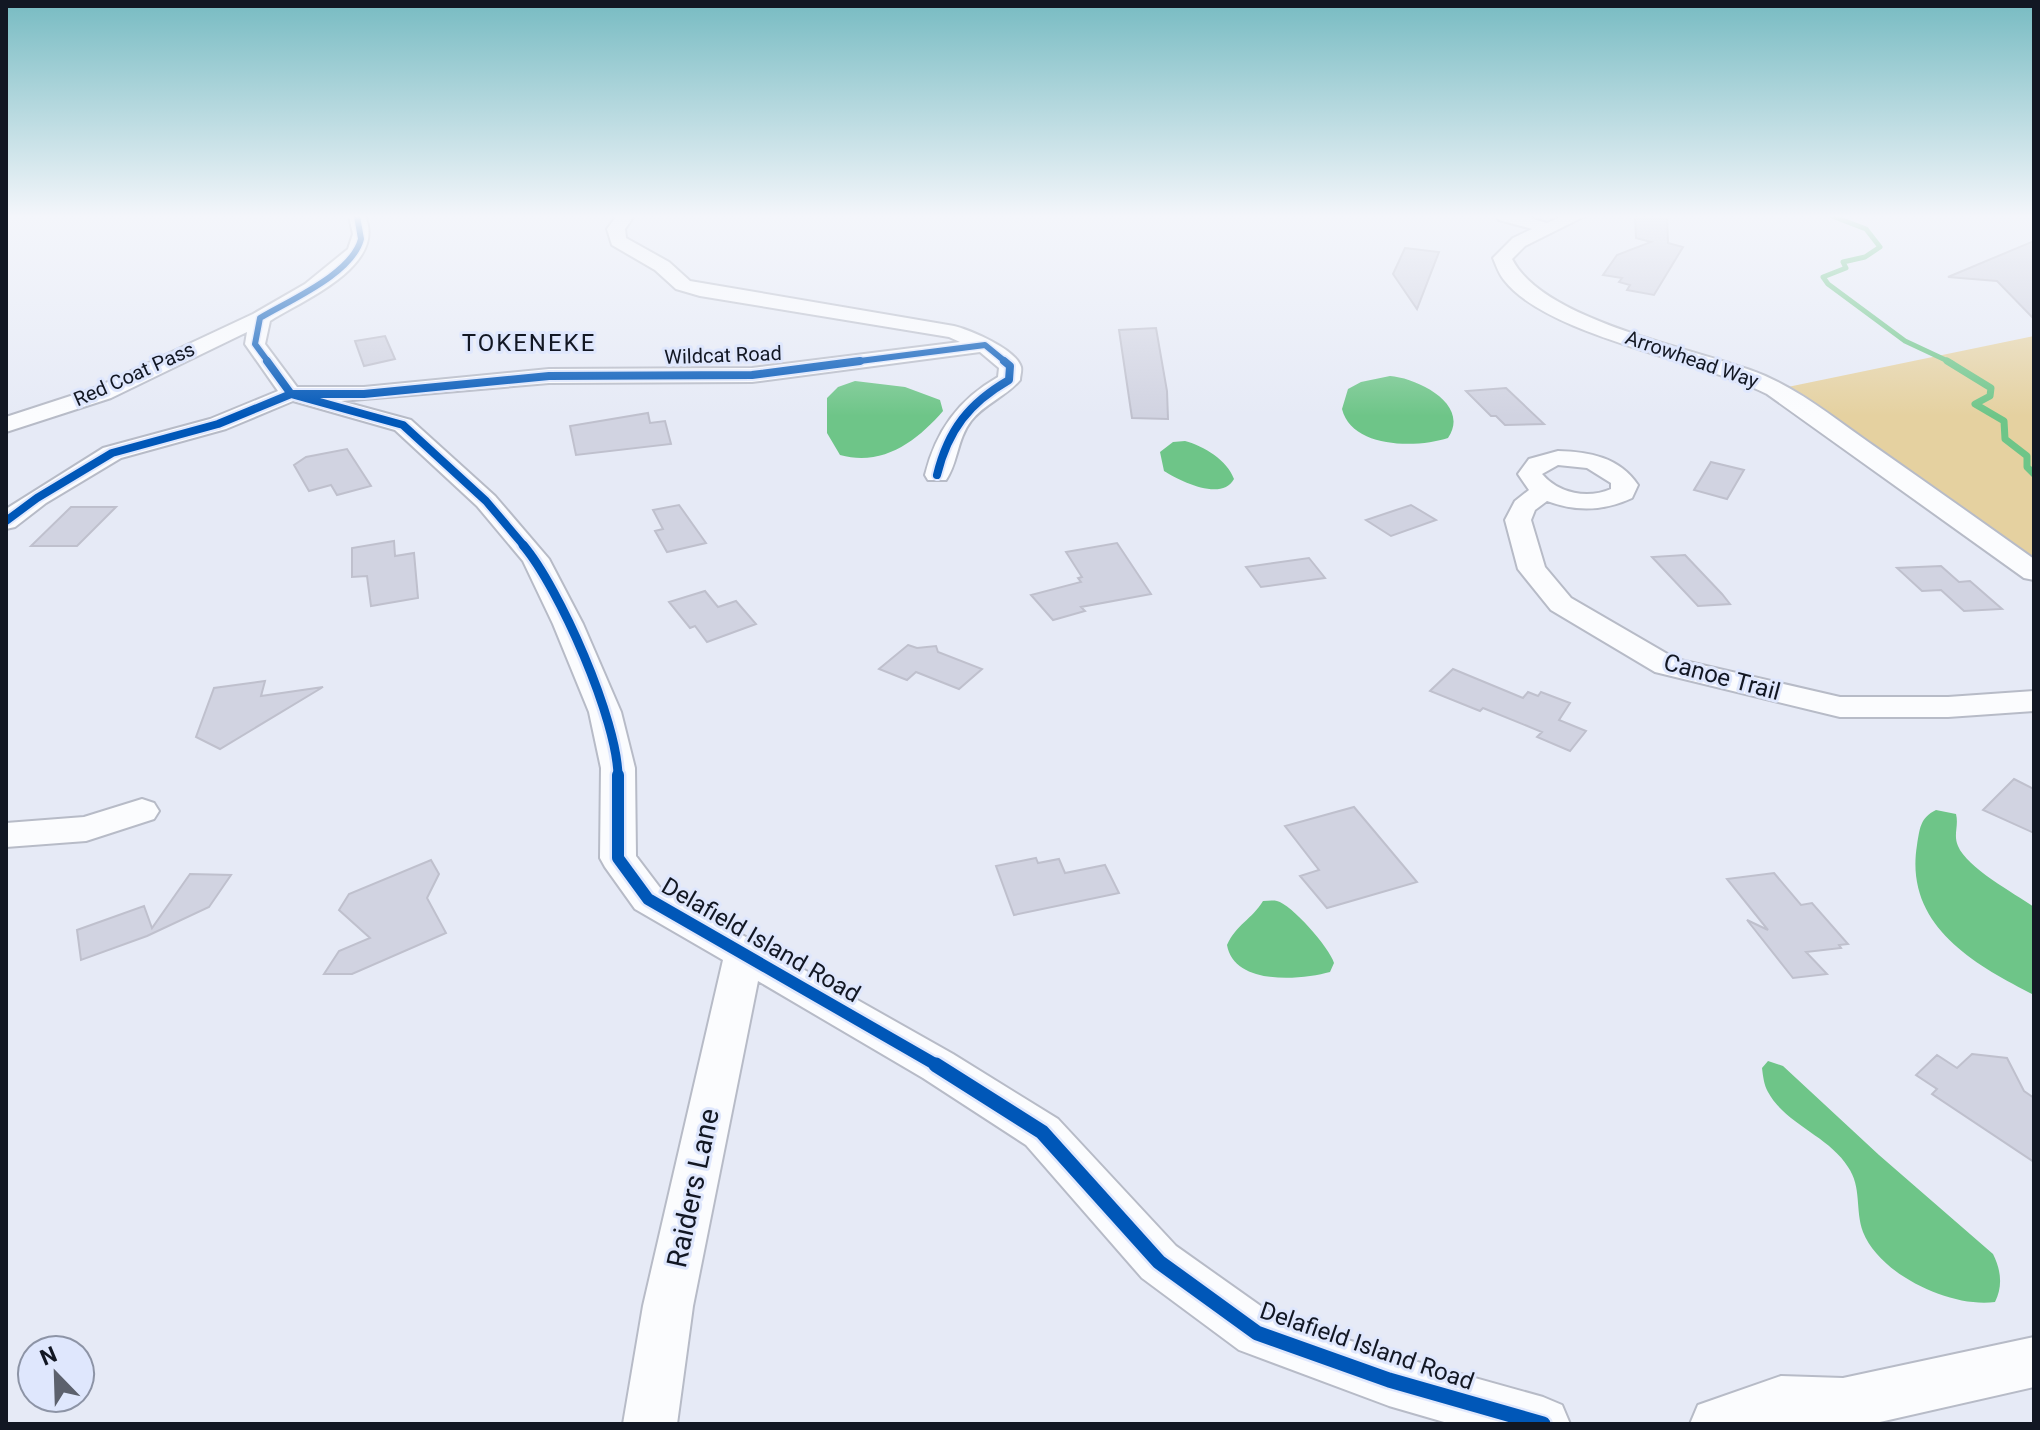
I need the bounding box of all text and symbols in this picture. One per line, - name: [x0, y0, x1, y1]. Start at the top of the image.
- street label: Arrowhead Way: [1622, 325, 1762, 393]
- district label: TOKENEKE: [462, 329, 596, 357]
- street label: Red Coat Pass: [70, 337, 198, 411]
- street label: Wildcat Road: [664, 341, 782, 369]
- street label: Canoe Trail: [1661, 648, 1783, 706]
- street label: Delafield Island Road: [657, 872, 865, 1008]
- street label: Raiders Lane: [660, 1106, 726, 1270]
- street label: Delafield Island Road: [1256, 1296, 1478, 1396]
- north arrow: [16, 1334, 96, 1414]
- text: N: [36, 1342, 60, 1371]

